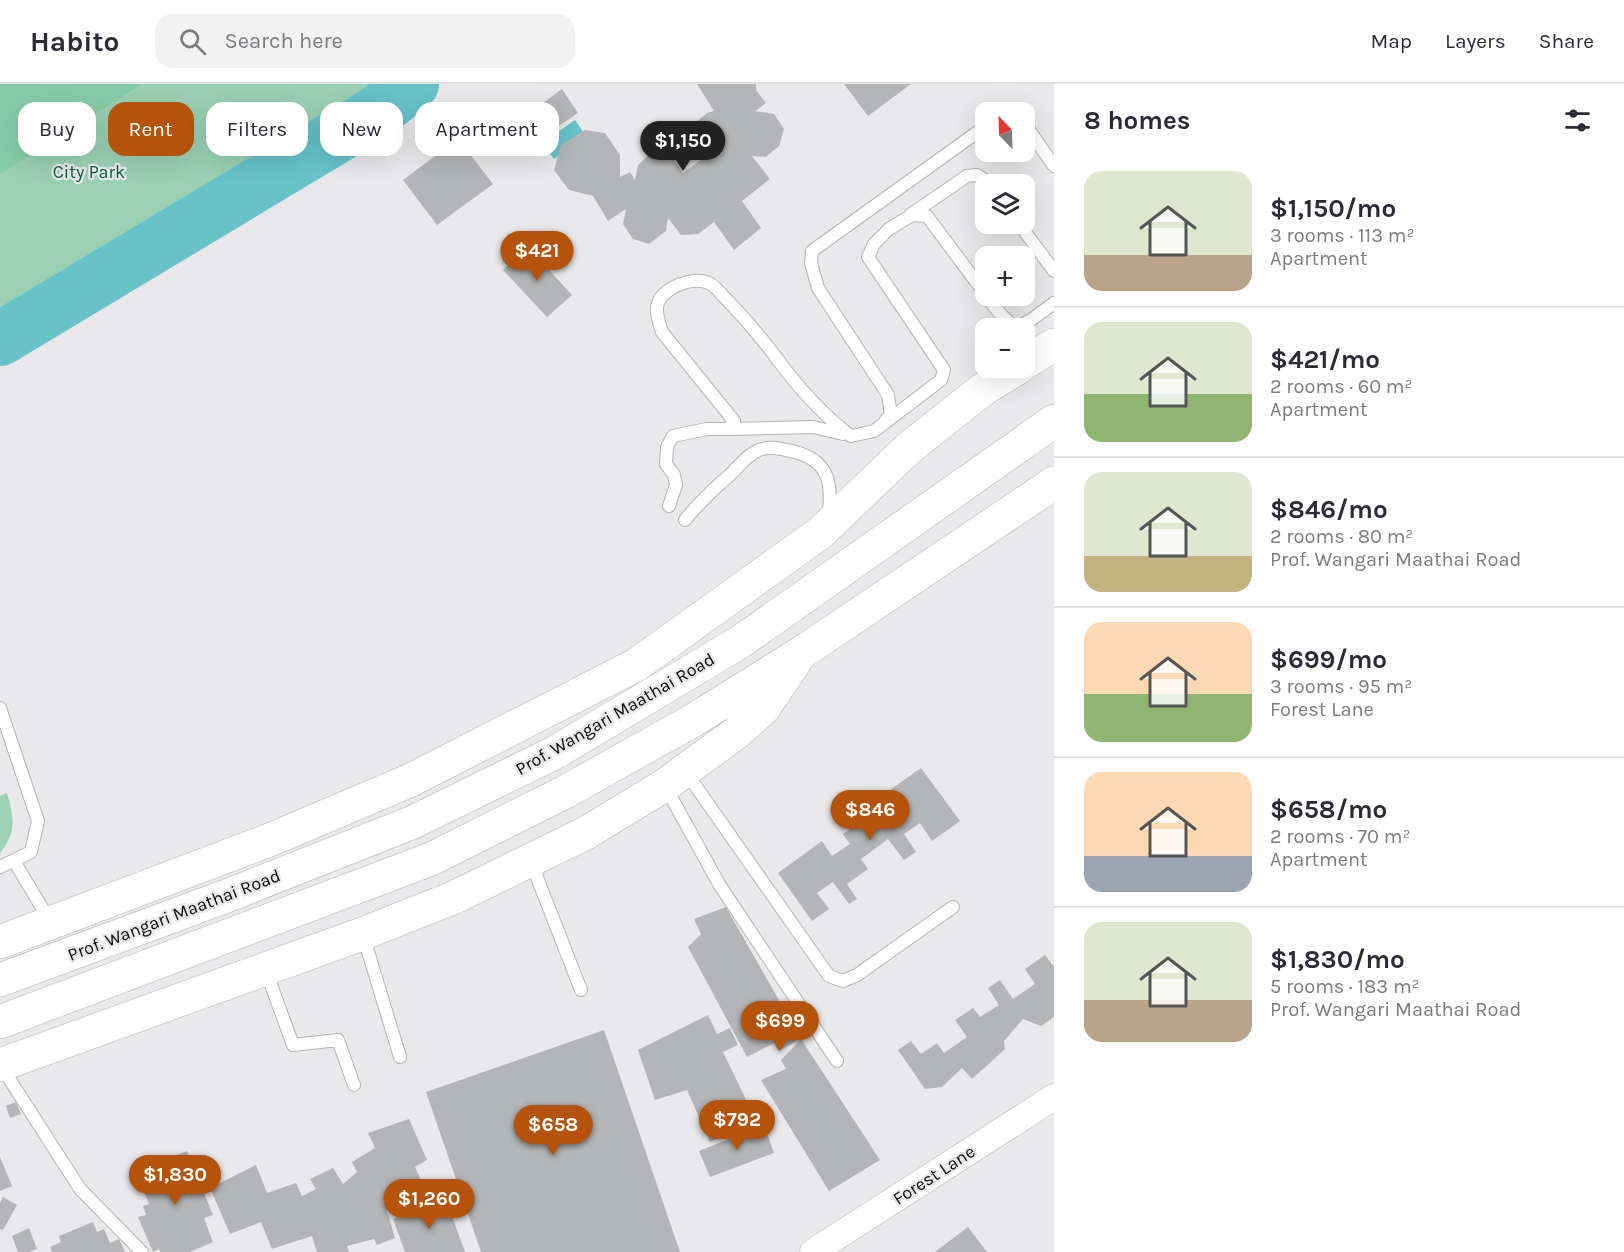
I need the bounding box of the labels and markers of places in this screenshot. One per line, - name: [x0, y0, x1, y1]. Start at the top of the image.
- pin: $1,150: [634, 121, 732, 172]
- pin: $421: [501, 231, 573, 282]
- pin: $846: [834, 790, 906, 841]
- pin: $699: [744, 1001, 816, 1052]
- pin: $792: [701, 1100, 773, 1151]
- pin: $658: [517, 1105, 589, 1156]
- pin: $1,830: [126, 1155, 224, 1206]
- pin: $1,260: [380, 1179, 478, 1230]

